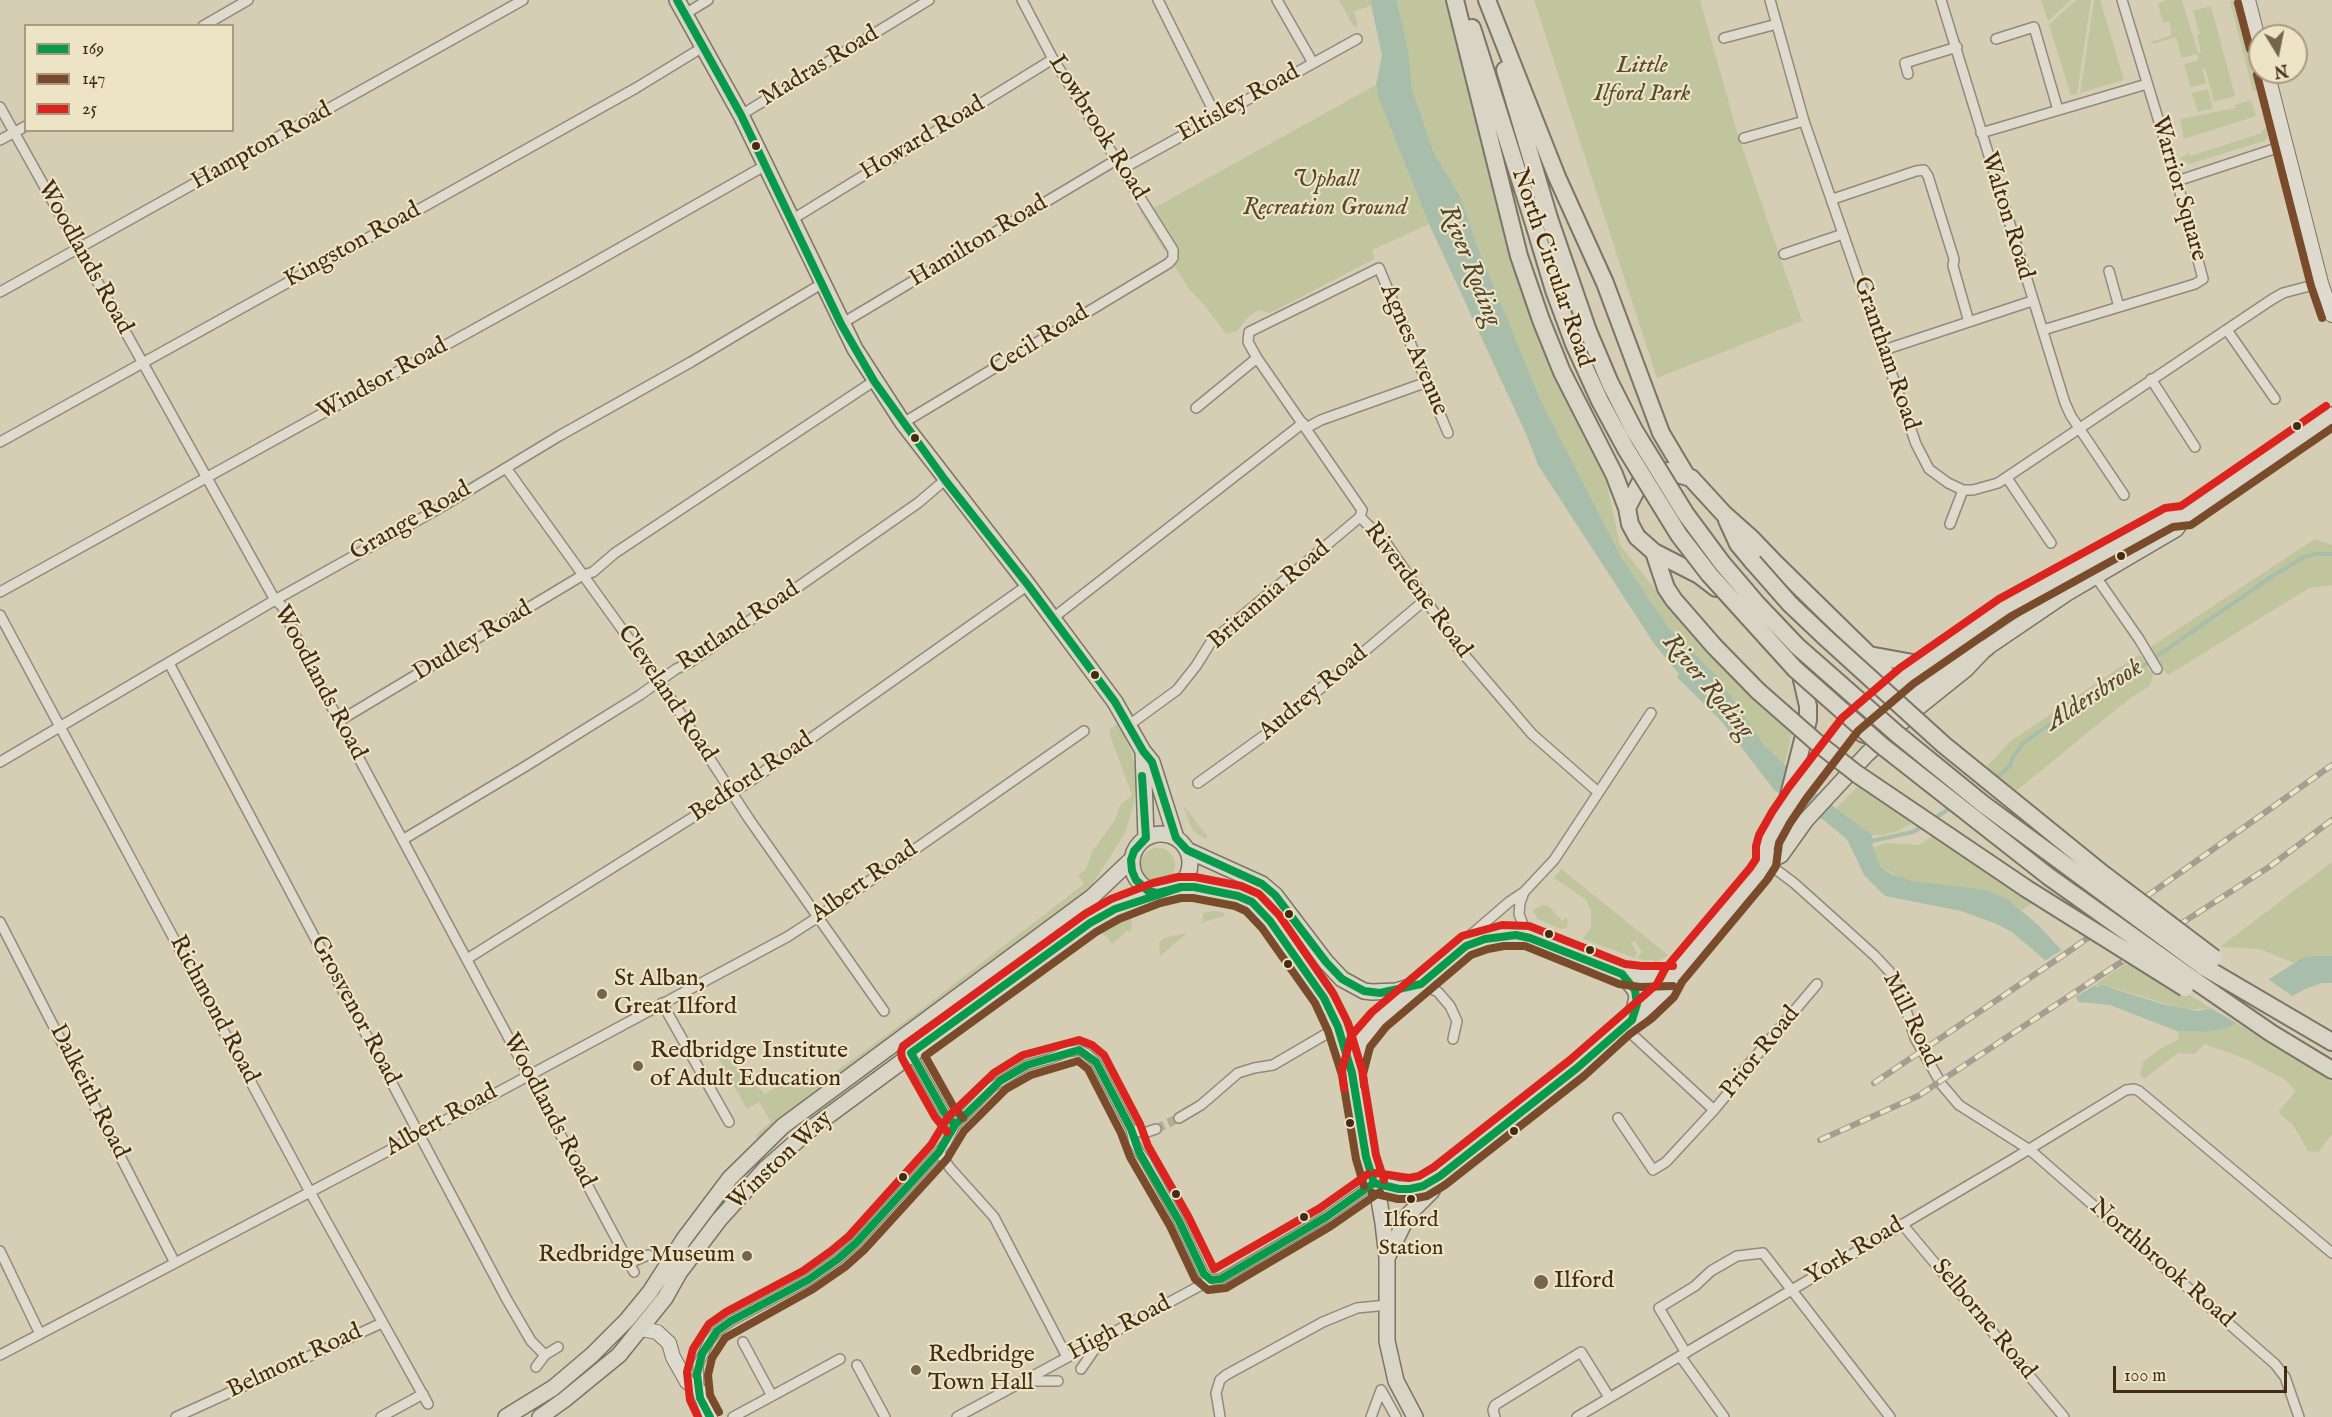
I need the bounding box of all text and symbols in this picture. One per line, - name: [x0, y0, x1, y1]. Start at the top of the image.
- street label: Madras Road: [756, 20, 884, 114]
- legend: [24, 24, 234, 132]
- north arrow: [2248, 24, 2308, 84]
- text: 169: [82, 38, 104, 61]
- street label: Lowbrook Road: [1041, 50, 1153, 206]
- park label: Little Ilford Park: [1594, 53, 1690, 109]
- street label: Eltisley Road: [1173, 59, 1305, 149]
- text: N: [2272, 59, 2289, 81]
- text: 147: [82, 68, 105, 91]
- street label: Howard Road: [856, 91, 990, 187]
- street label: Hampton Road: [187, 97, 337, 197]
- text: 25: [82, 98, 97, 121]
- street label: Warrior Square: [2144, 113, 2212, 265]
- unlabelled marker: [750, 140, 762, 152]
- street label: Walton Road: [1973, 149, 2039, 283]
- street label: North Circular Road: [1503, 165, 1599, 371]
- park label: Uphall Recreation Ground: [1243, 167, 1407, 223]
- street label: Woodlands Road: [30, 176, 138, 340]
- street label: Hamilton Road: [905, 190, 1053, 294]
- street label: Kingston Road: [280, 197, 426, 295]
- water label: River Roding: [1431, 201, 1507, 331]
- street label: Grantham Road: [1845, 273, 1925, 435]
- street label: Agnes Avenue: [1372, 280, 1454, 420]
- street label: Cecil Road: [985, 299, 1095, 383]
- street label: Windsor Road: [313, 332, 453, 428]
- unlabelled marker: [2291, 420, 2303, 432]
- unlabelled marker: [909, 432, 921, 444]
- street label: Grange Road: [346, 476, 476, 568]
- street label: Riverdene Road: [1357, 518, 1477, 664]
- street label: Britannia Road: [1203, 535, 1337, 657]
- unlabelled marker: [2115, 550, 2127, 562]
- street label: Rutland Road: [673, 576, 805, 678]
- street label: Dudley Road: [408, 595, 538, 689]
- street label: Woodlands Road: [266, 601, 372, 765]
- street label: Cleveland Road: [610, 620, 722, 768]
- water label: River Roding: [1654, 628, 1760, 746]
- street label: Audrey Road: [1254, 640, 1374, 748]
- water label: Aldersbrook: [2041, 653, 2149, 739]
- unlabelled marker: [1089, 669, 1101, 681]
- street label: Bedford Road: [685, 726, 819, 830]
- street label: Albert Road: [806, 836, 924, 930]
- unlabelled marker: [1283, 908, 1295, 920]
- unlabelled marker: [1543, 928, 1555, 940]
- street label: Richmond Road: [162, 931, 264, 1089]
- street label: Grosvenor Road: [303, 931, 405, 1091]
- unlabelled marker: [1584, 944, 1596, 956]
- unlabelled marker: [1282, 958, 1294, 970]
- place label: St Alban, Great Ilford: [614, 966, 737, 1022]
- street label: Mill Road: [1875, 968, 1945, 1072]
- marker: St Alban, Great Ilford: [595, 987, 609, 1001]
- street label: Prior Road: [1715, 1001, 1807, 1105]
- street label: Dalkeith Road: [42, 1020, 134, 1164]
- street label: Woodlands Road: [495, 1029, 601, 1193]
- place label: Redbridge Institute of Adult Education: [650, 1038, 848, 1094]
- marker: Redbridge Institute of Adult Education: [631, 1059, 645, 1073]
- street label: Albert Road: [381, 1079, 503, 1163]
- street label: Winston Way: [723, 1105, 839, 1217]
- unlabelled marker: [1344, 1117, 1356, 1129]
- unlabelled marker: [1508, 1125, 1520, 1137]
- unlabelled marker: [897, 1171, 909, 1183]
- unlabelled marker: [1170, 1188, 1182, 1200]
- marker: Ilford Station: [1405, 1193, 1417, 1205]
- street label: Northbrook Road: [2083, 1193, 2239, 1335]
- place label: Ilford Station: [1378, 1208, 1444, 1260]
- unlabelled marker: [1298, 1211, 1310, 1223]
- street label: York Road: [1801, 1212, 1909, 1292]
- place label: Redbridge Museum: [538, 1242, 735, 1270]
- marker: Redbridge Museum: [740, 1249, 754, 1263]
- street label: Selborne Road: [1925, 1254, 2041, 1386]
- place label: Ilford: [1554, 1268, 1614, 1296]
- marker: Ilford: [1532, 1273, 1550, 1291]
- street label: High Road: [1064, 1290, 1176, 1368]
- street label: Belmont Road: [223, 1318, 367, 1406]
- place label: Redbridge Town Hall: [928, 1342, 1035, 1398]
- scale bar: [2116, 1354, 2290, 1392]
- marker: Redbridge Town Hall: [909, 1363, 923, 1377]
- text: 100 m: [2124, 1365, 2166, 1388]

